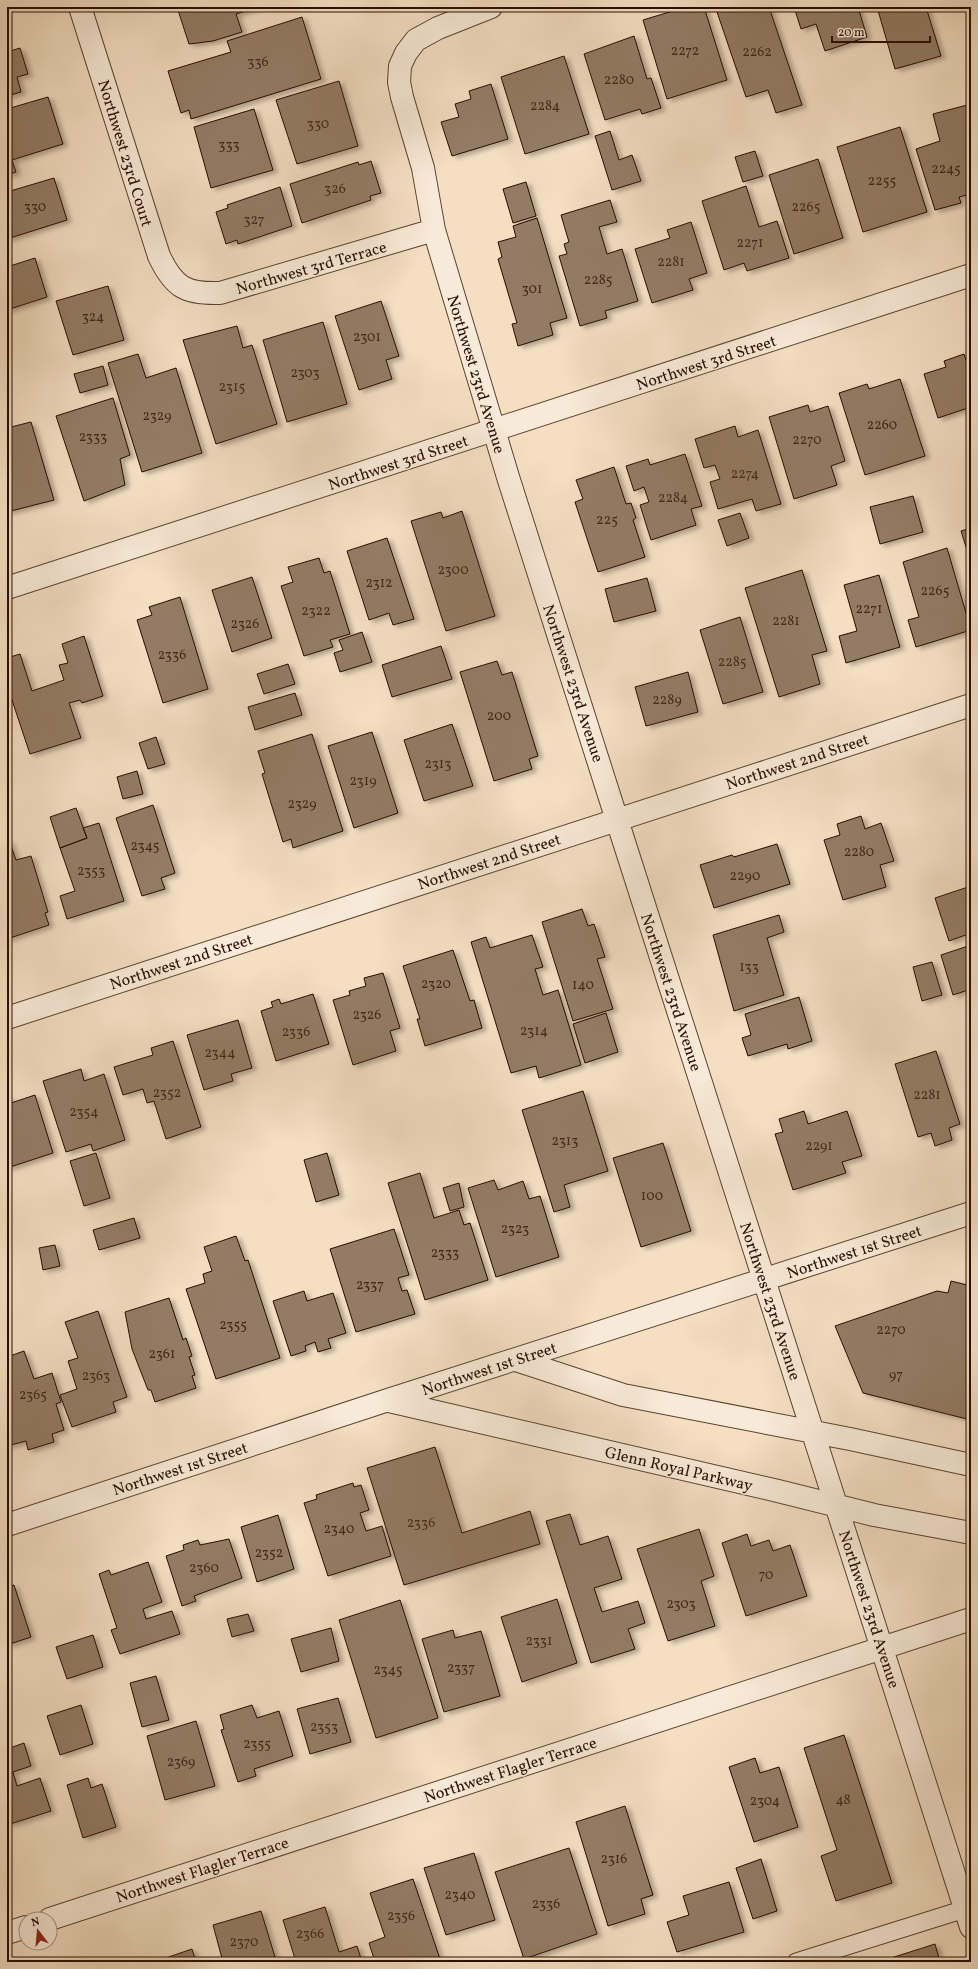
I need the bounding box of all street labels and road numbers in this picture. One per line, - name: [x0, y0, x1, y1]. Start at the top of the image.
- street label: Northwest 23rd Court: [91, 77, 157, 230]
- street label: Northwest 3rd Terrace: [234, 237, 389, 301]
- street label: Northwest 23rd Avenue: [440, 293, 510, 457]
- street label: Northwest 3rd Street: [634, 331, 780, 397]
- street label: Northwest 3rd Street: [326, 431, 472, 497]
- street label: Northwest 23rd Avenue: [536, 602, 608, 765]
- street label: Northwest 2nd Street: [723, 729, 872, 796]
- street label: Northwest 2nd Street: [415, 829, 564, 896]
- street label: Northwest 23rd Avenue: [634, 911, 706, 1074]
- street label: Northwest 2nd Street: [107, 929, 256, 996]
- street label: Northwest 23rd Avenue: [733, 1220, 805, 1383]
- street label: Northwest 1st Street: [784, 1221, 925, 1285]
- street label: Northwest 1st Street: [419, 1338, 560, 1402]
- street label: Northwest 1st Street: [110, 1438, 251, 1502]
- street label: Glenn Royal Parkway: [602, 1442, 755, 1498]
- street label: Northwest 23rd Avenue: [832, 1528, 904, 1691]
- street label: Northwest Flagler Terrace: [421, 1733, 600, 1809]
- street label: Northwest Flagler Terrace: [113, 1833, 292, 1909]

